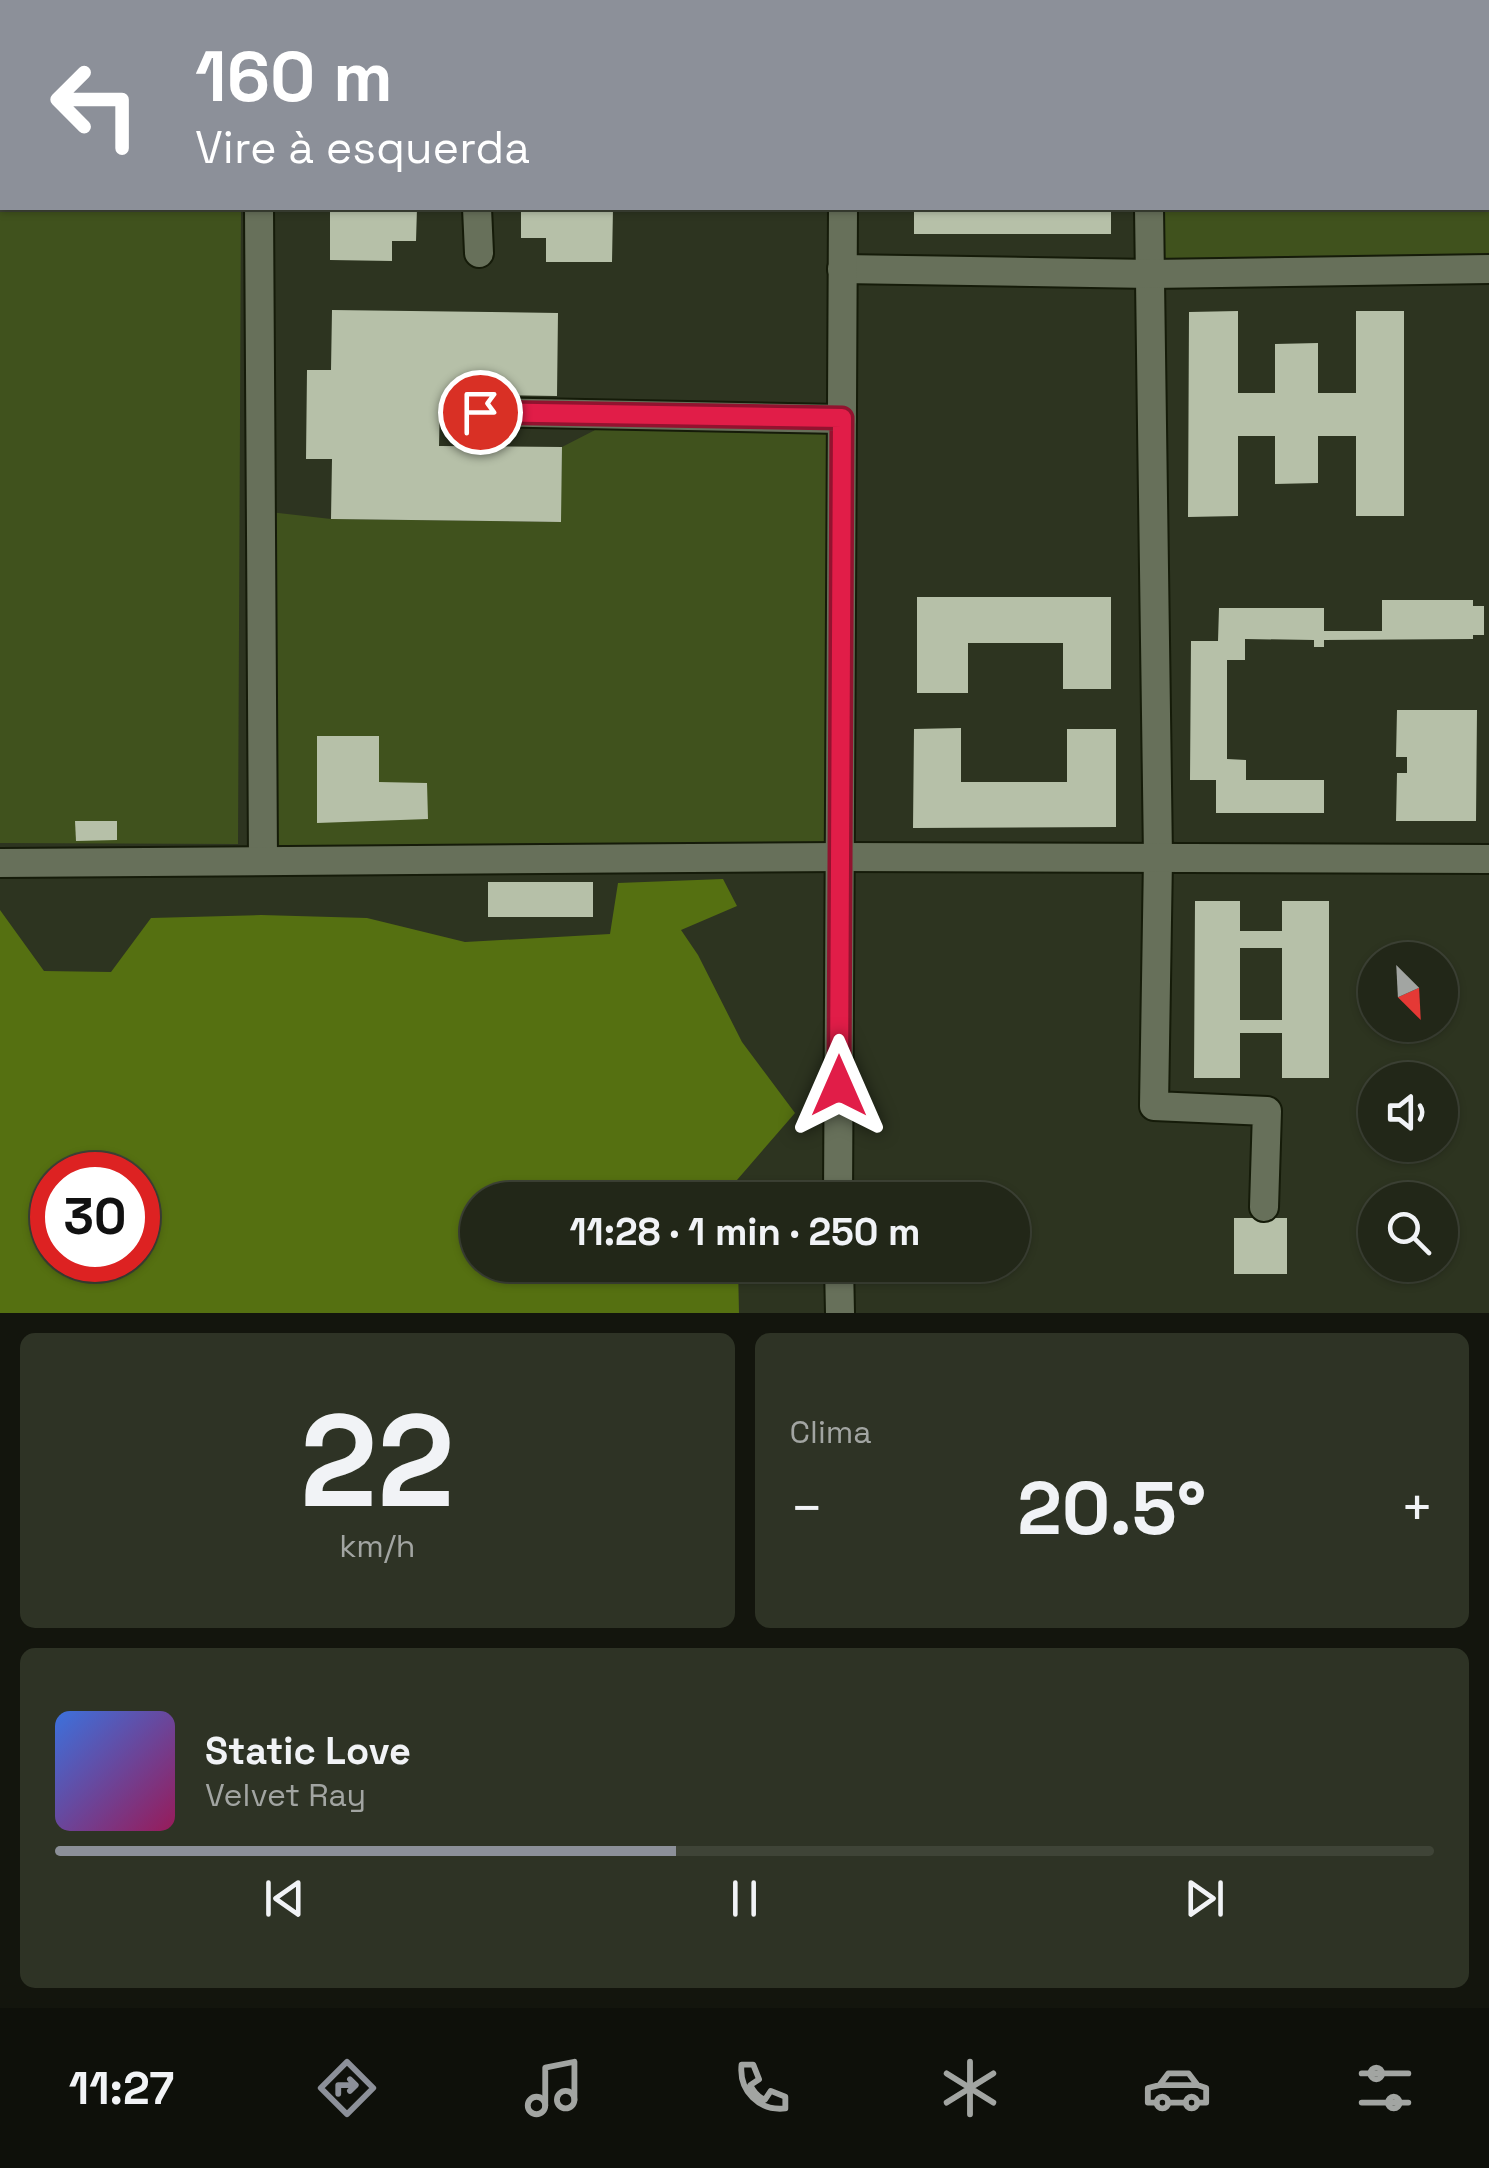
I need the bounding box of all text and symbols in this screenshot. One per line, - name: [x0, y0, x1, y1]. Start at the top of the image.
- text: 160 m: [195, 32, 393, 121]
- icon: left: [30, 40, 160, 170]
- text: Vire à esquerda: [195, 119, 530, 176]
- pin: [438, 370, 523, 455]
- icon: arrive: [453, 385, 508, 440]
- north arrow: [1358, 942, 1458, 1042]
- map controls: [1358, 942, 1458, 1282]
- position arrow: [787, 1034, 891, 1138]
- button: sound: [1358, 1062, 1458, 1162]
- speed limit sign: 30: [30, 1152, 160, 1282]
- button: search: [1358, 1182, 1458, 1282]
- text: 11:28 · 1 min · 250 m: [569, 1208, 921, 1256]
- text: 22: [300, 1378, 454, 1544]
- text: Clima: [790, 1412, 872, 1452]
- text: 20.5°: [1017, 1460, 1206, 1556]
- text: −: [790, 1473, 824, 1543]
- text: +: [1400, 1473, 1434, 1543]
- text: km/h: [339, 1526, 415, 1566]
- text: Static Love: [205, 1727, 411, 1775]
- text: Velvet Ray: [205, 1775, 366, 1815]
- icon: previous: [257, 1871, 312, 1926]
- icon: pause: [717, 1871, 772, 1926]
- icon: next: [1177, 1871, 1232, 1926]
- icon: directions: [312, 2053, 382, 2123]
- icon: music: [519, 2053, 589, 2123]
- icon: phone: [727, 2053, 797, 2123]
- icon: climate: [935, 2053, 1005, 2123]
- icon: car: [1142, 2053, 1212, 2123]
- icon: filters: [1350, 2053, 1420, 2123]
- text: 11:27: [69, 2060, 174, 2117]

